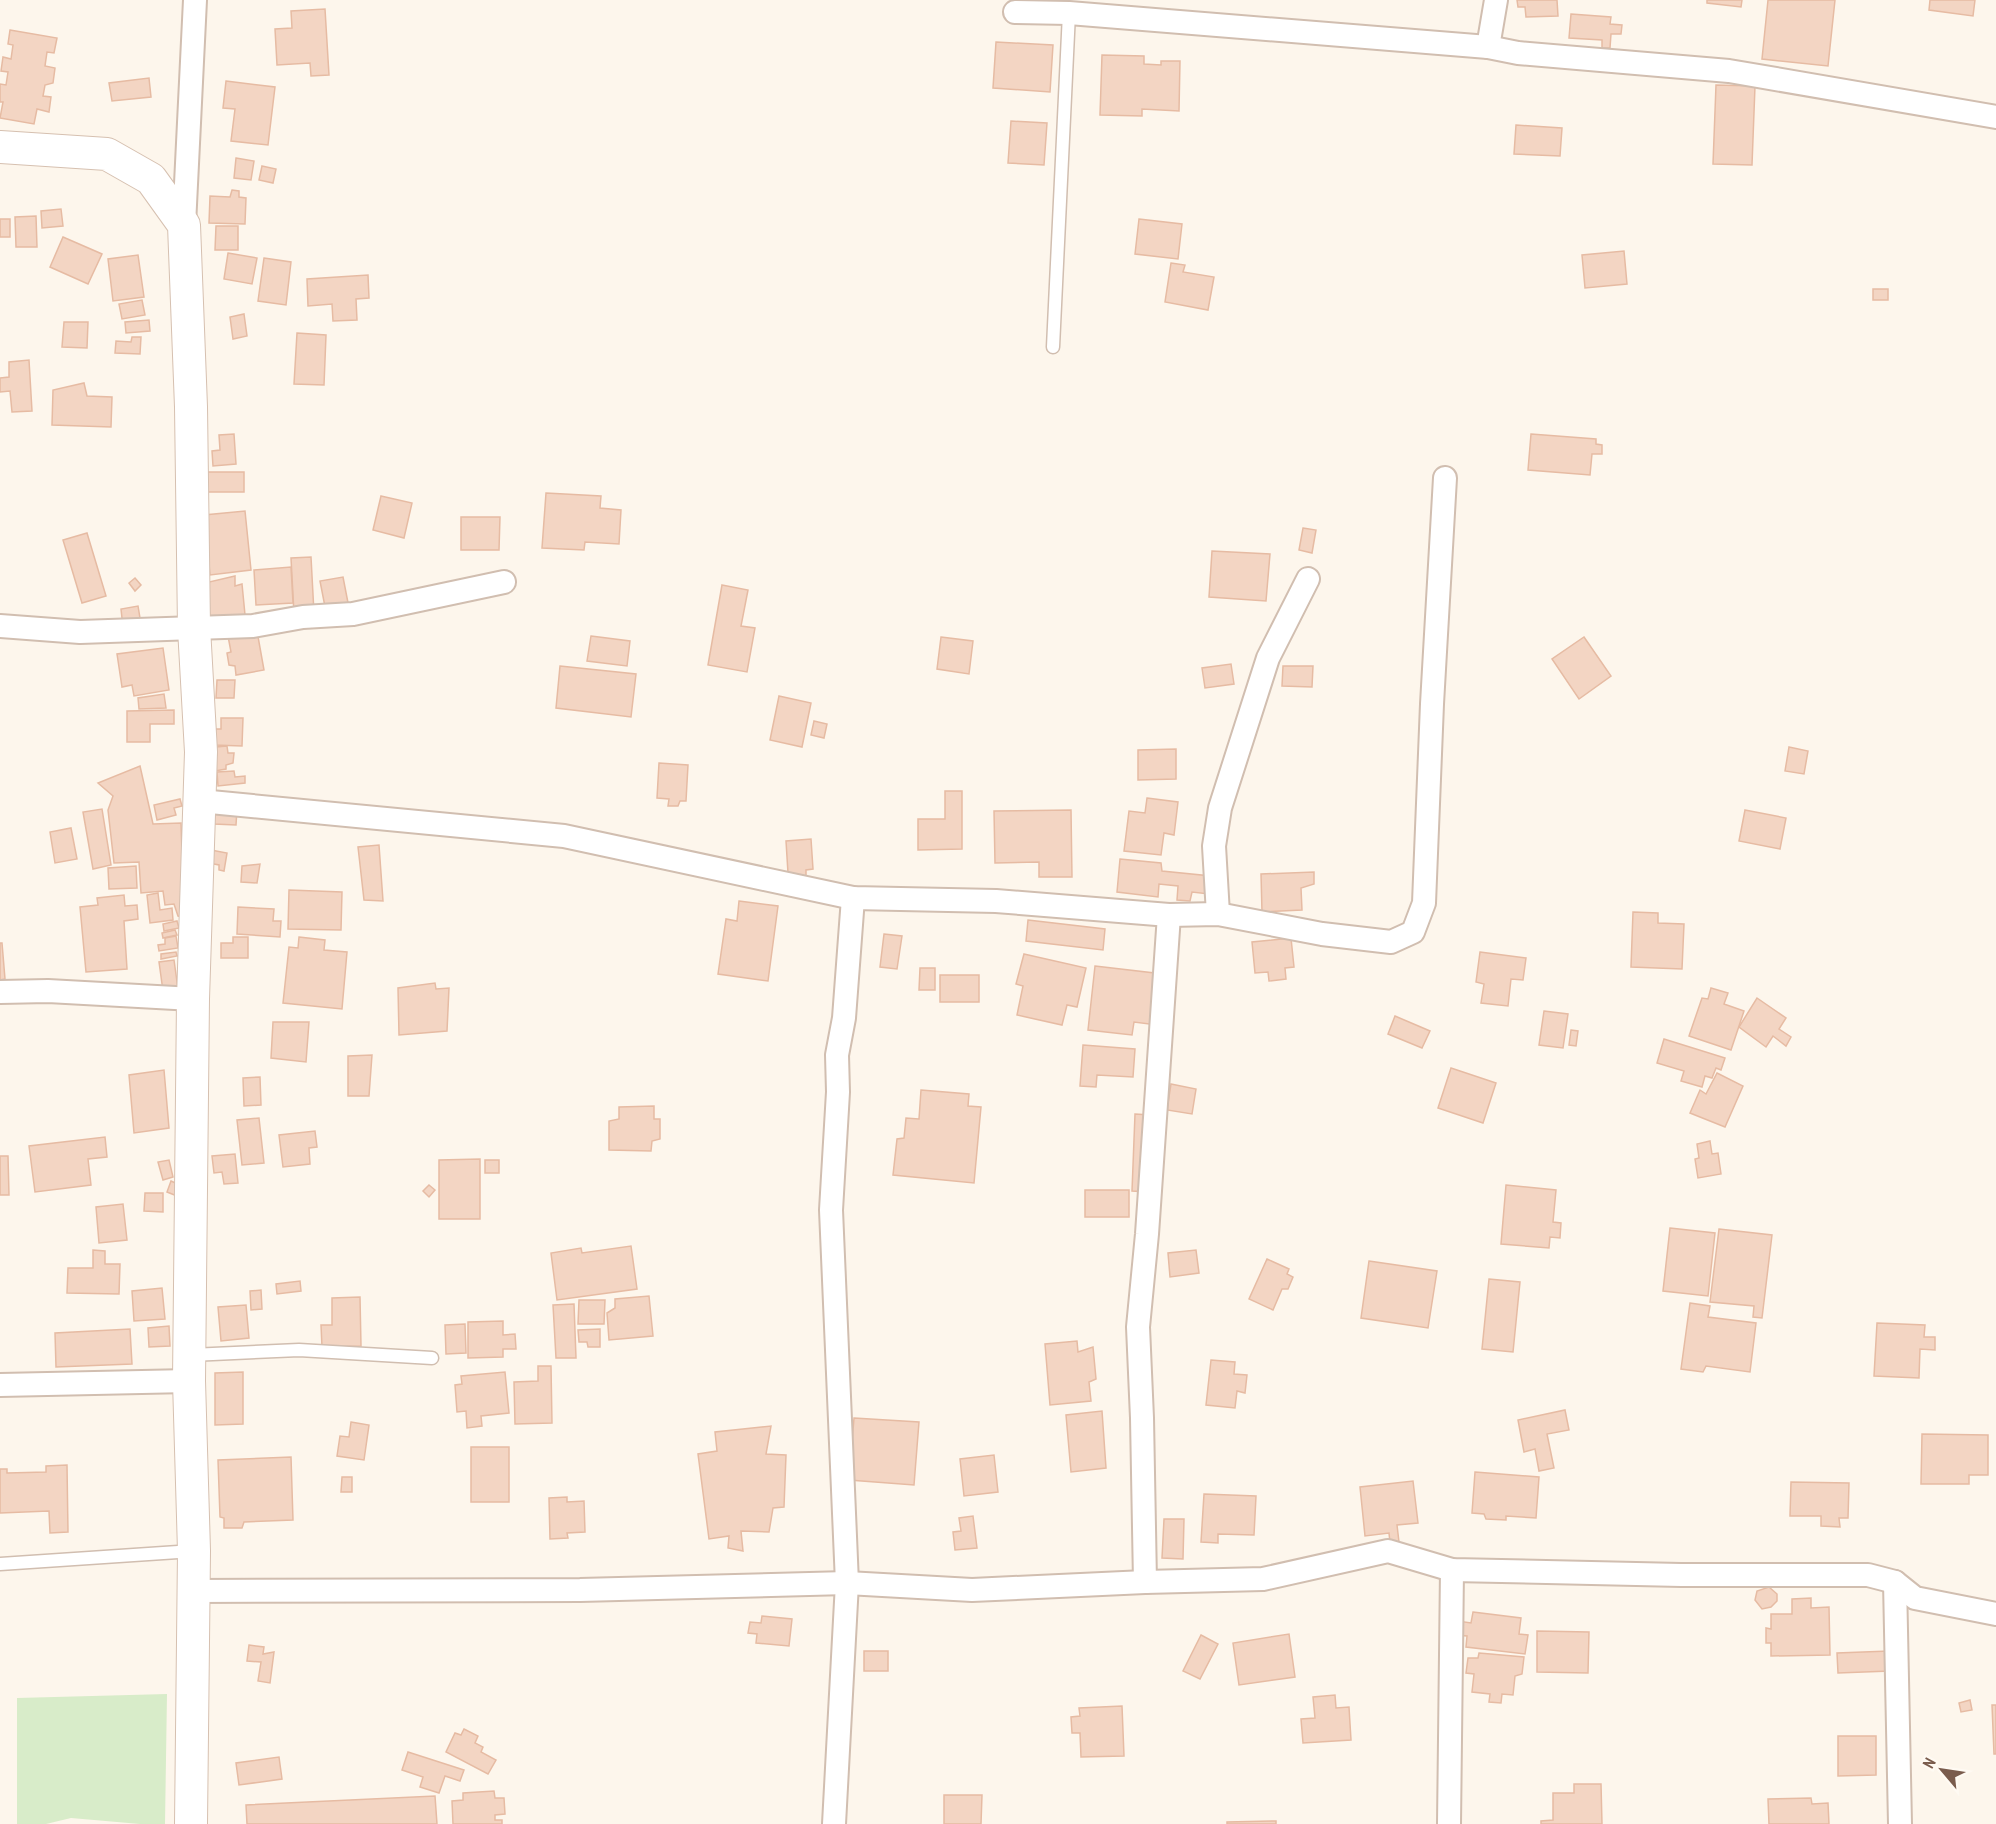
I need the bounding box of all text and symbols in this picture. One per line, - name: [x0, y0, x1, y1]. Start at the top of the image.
- north arrow: [1912, 1740, 1972, 1800]
- text: N: [1918, 1754, 1940, 1771]

